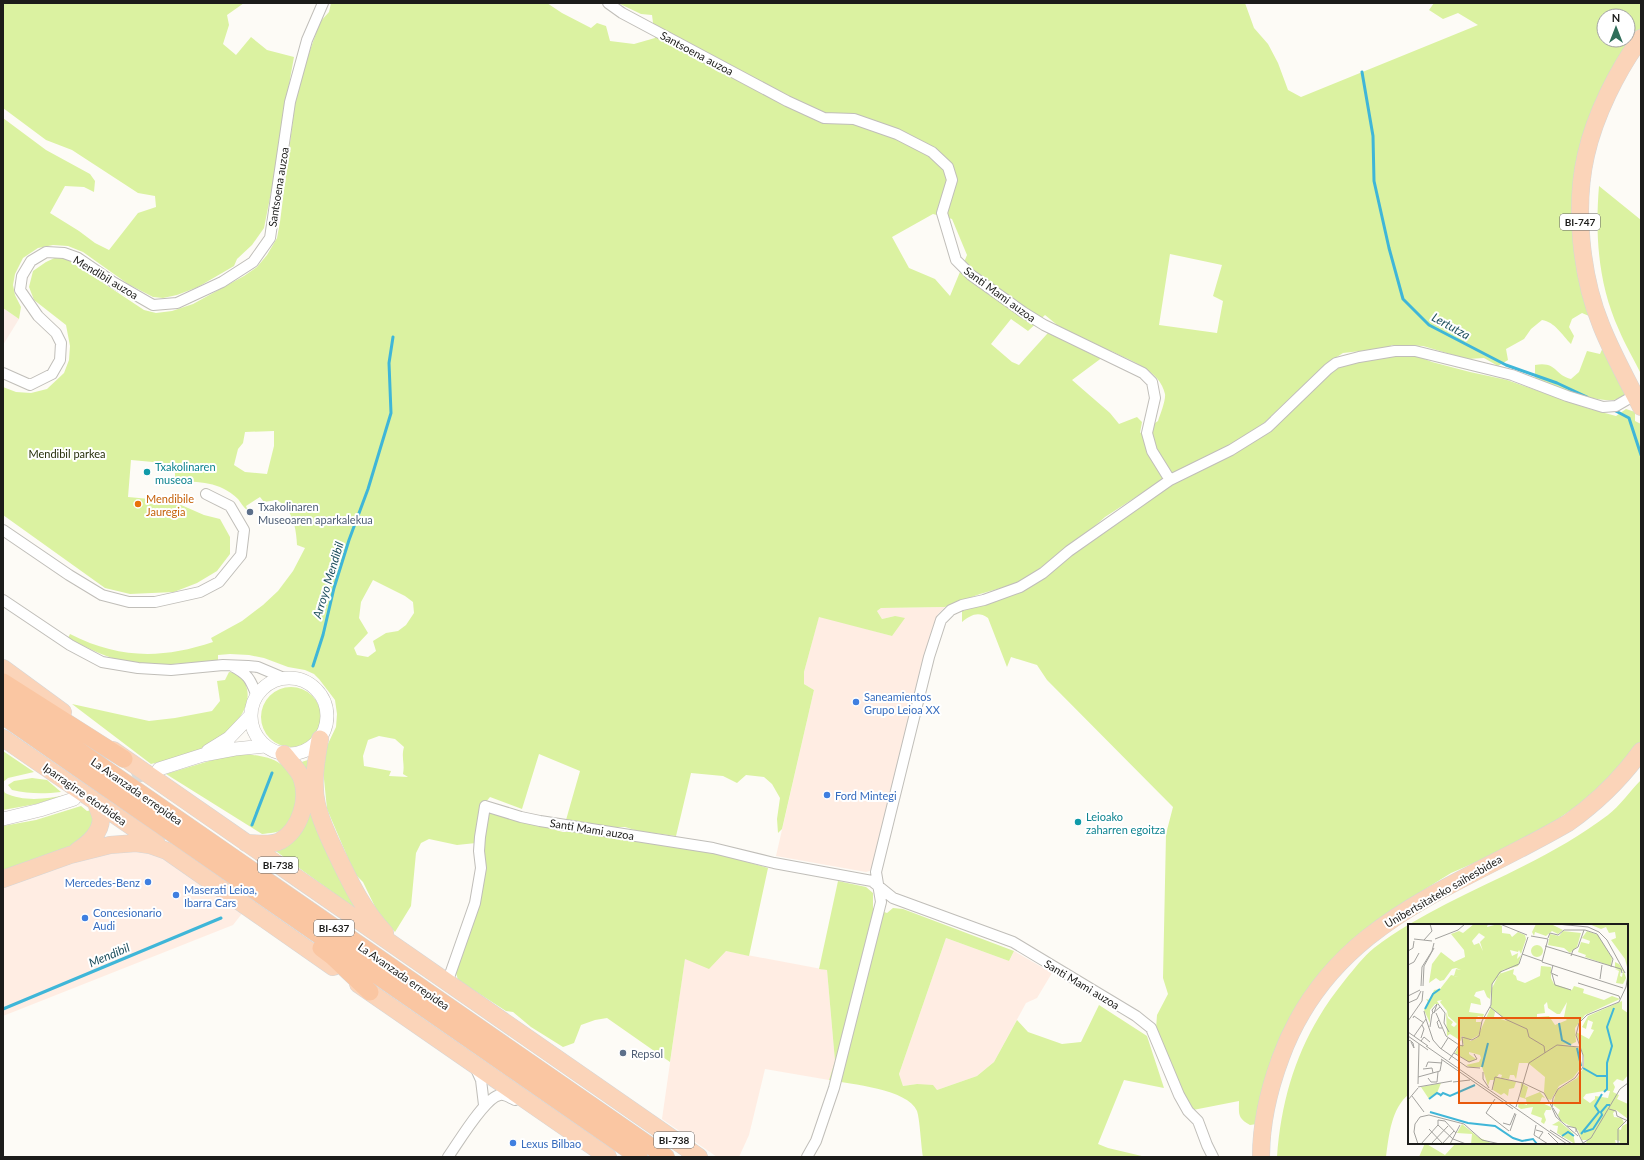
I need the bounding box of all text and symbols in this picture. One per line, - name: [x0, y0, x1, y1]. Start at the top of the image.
- north arrow: [1596, 8, 1636, 48]
- text: N: [1612, 11, 1620, 24]
- street label: Santsoena auzoa: [658, 28, 736, 78]
- street label: Santsoena auzoa: [265, 146, 291, 228]
- road number: BI-747: [1560, 214, 1600, 230]
- street label: Mendibil auzoa: [71, 253, 141, 301]
- street label: Santi Mami auzoa: [962, 264, 1038, 324]
- water label: Lertutza: [1429, 309, 1473, 343]
- park label: Mendibil parkea: [28, 447, 106, 460]
- place label: Txakolinaren museoa: [155, 460, 216, 486]
- marker: Txakolinaren museoa: [142, 467, 152, 477]
- place label: Mendibile Jauregia: [146, 492, 194, 518]
- marker: Mendibile Jauregia: [133, 499, 143, 509]
- place label: Txakolinaren Museoaren aparkalekua: [258, 500, 373, 526]
- marker: Txakolinaren Museoaren aparkalekua: [245, 507, 255, 517]
- water label: Arroyo Mendibil: [309, 540, 347, 621]
- place label: Saneamientos Grupo Leioa XX: [864, 690, 941, 716]
- marker: Saneamientos Grupo Leioa XX: [851, 697, 861, 707]
- street label: La Avanzada errepidea: [89, 755, 185, 827]
- street label: Iparragirre etorbidea: [41, 760, 129, 828]
- place label: Ford Mintegi: [835, 789, 897, 802]
- marker: Ford Mintegi: [822, 790, 832, 800]
- place label: Leioako zaharren egoitza: [1086, 810, 1165, 836]
- street label: Santi Mami auzoa: [549, 816, 635, 842]
- marker: Leioako zaharren egoitza: [1073, 817, 1083, 827]
- street label: Unibertsitateko saihesbidea: [1382, 852, 1504, 930]
- road number: BI-738: [258, 857, 298, 873]
- place label: Mercedes-Benz: [65, 876, 140, 889]
- marker: Mercedes-Benz: [143, 877, 153, 887]
- place label: Maserati Leioa, Ibarra Cars: [184, 883, 257, 909]
- marker: Maserati Leioa, Ibarra Cars: [171, 890, 181, 900]
- place label: Concesionario Audi: [93, 906, 162, 932]
- marker: Concesionario Audi: [80, 913, 90, 923]
- road number: BI-637: [314, 920, 354, 936]
- inset map: [1408, 924, 1628, 1144]
- water label: Mendibil: [86, 940, 132, 970]
- street label: La Avanzada errepidea: [356, 940, 452, 1012]
- street label: Santi Mami auzoa: [1042, 956, 1122, 1012]
- place label: Repsol: [631, 1047, 663, 1060]
- marker: Repsol: [618, 1048, 628, 1058]
- road number: BI-738: [654, 1132, 694, 1148]
- place label: Lexus Bilbao: [521, 1137, 581, 1150]
- marker: Lexus Bilbao: [508, 1138, 518, 1148]

